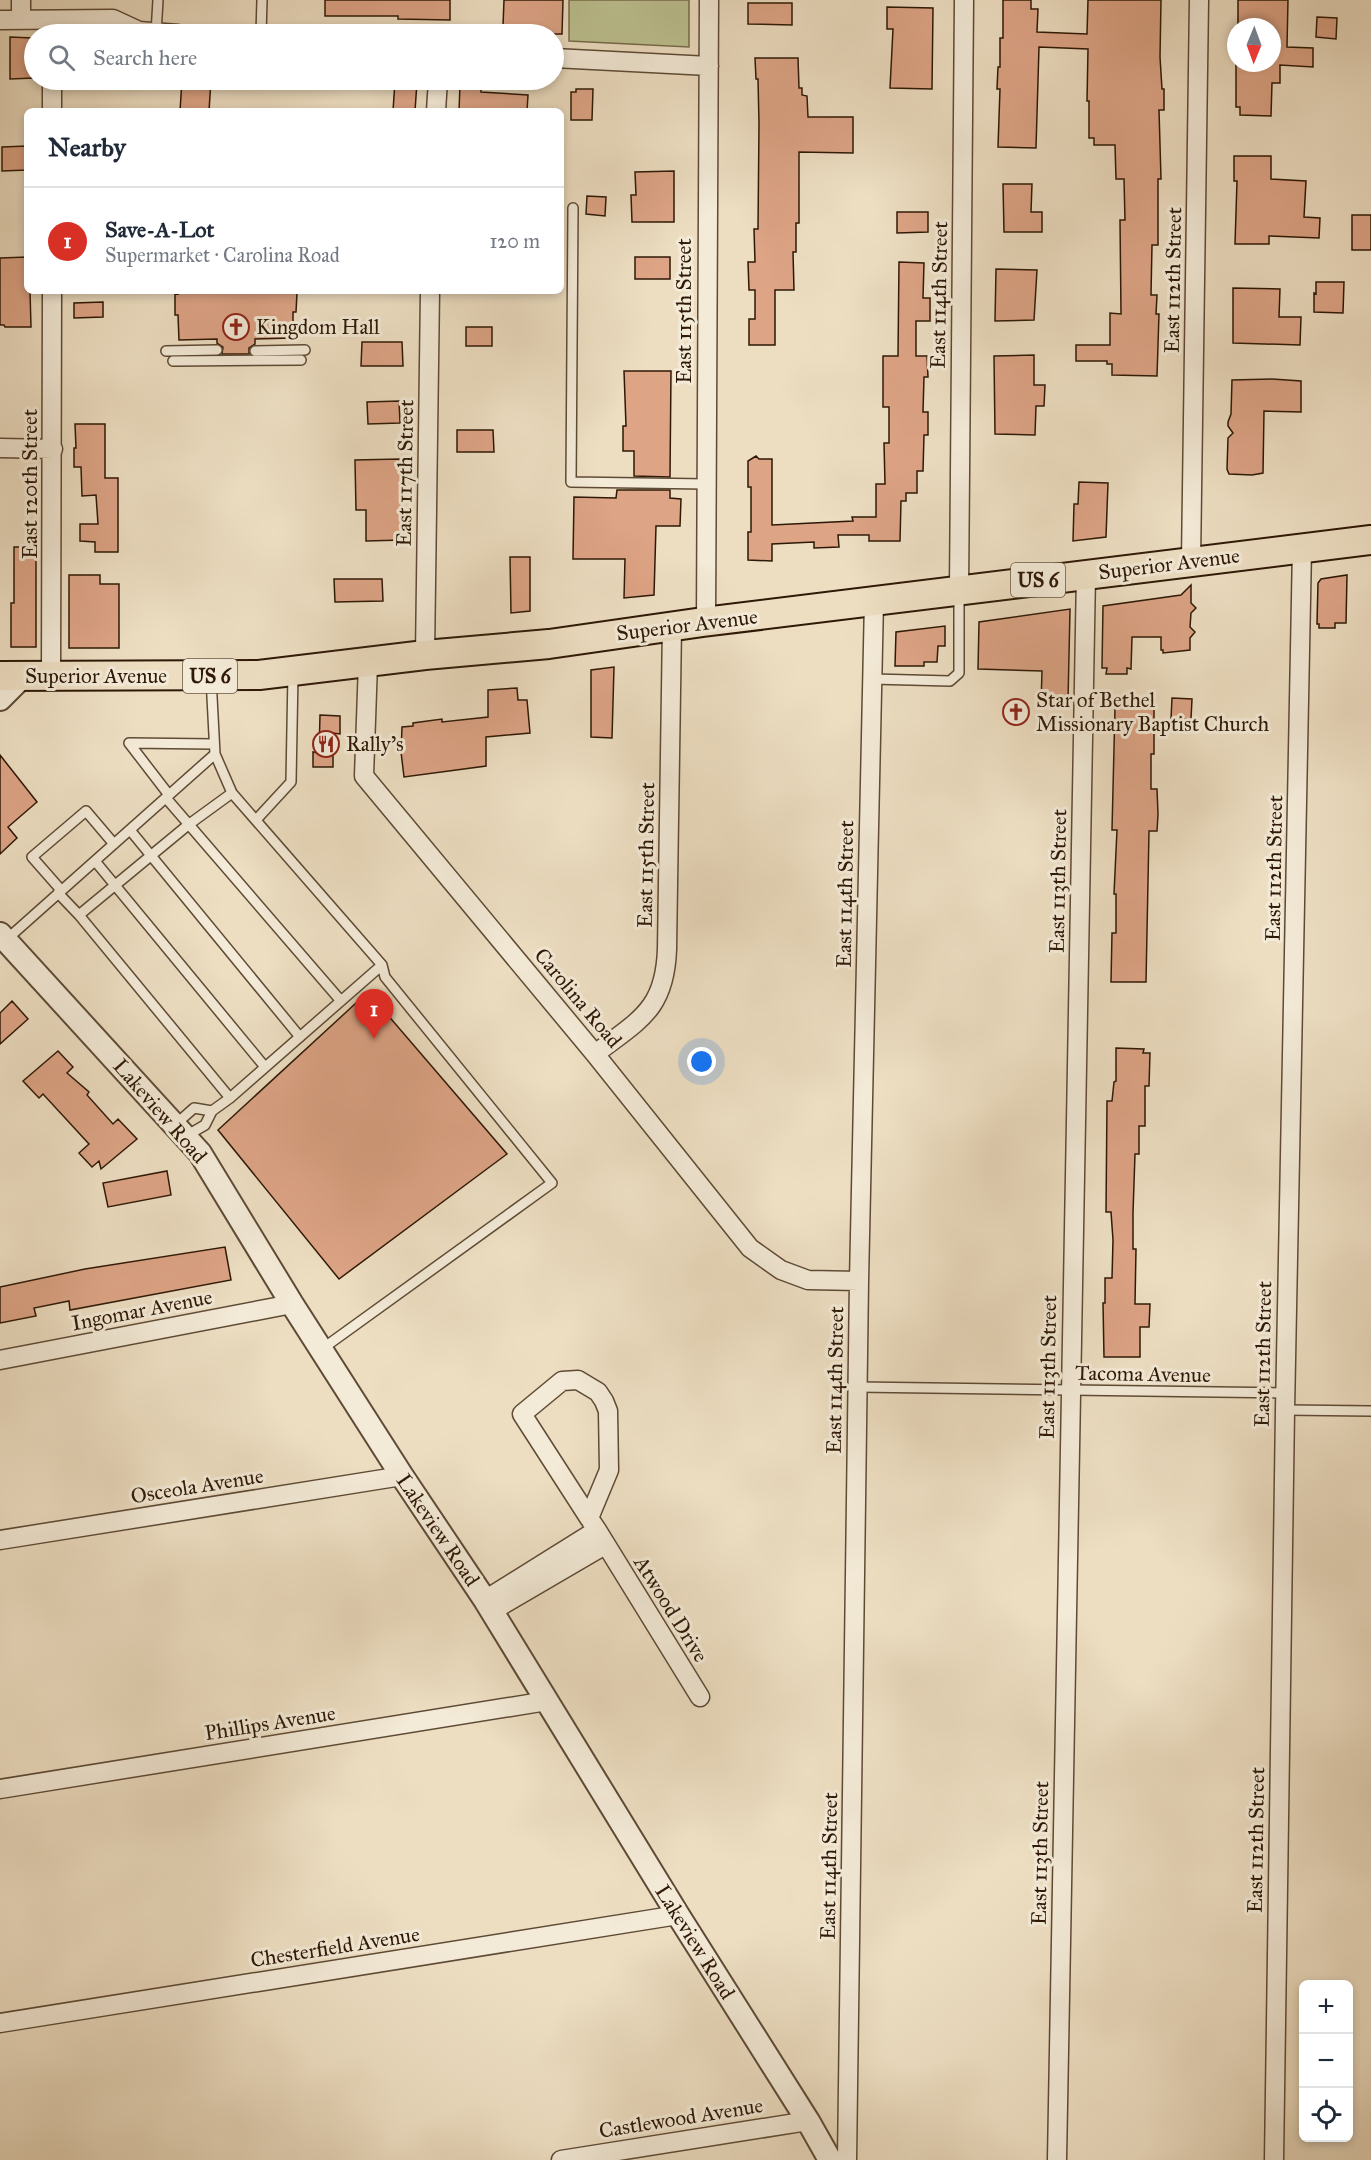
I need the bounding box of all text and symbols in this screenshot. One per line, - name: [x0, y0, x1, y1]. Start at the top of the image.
- north arrow: [1227, 18, 1281, 72]
- search box: [24, 24, 564, 90]
- icon: search: [45, 41, 78, 74]
- text: Search here: [93, 44, 197, 71]
- text: Nearby: [48, 131, 126, 163]
- street label: East 112th Street: [1159, 206, 1187, 353]
- text: Save-A-Lot: [105, 216, 214, 243]
- street label: East 114th Street: [925, 220, 953, 369]
- text: 1: [64, 229, 71, 253]
- text: 120 m: [489, 229, 540, 253]
- street label: East 115th Street: [671, 238, 697, 384]
- text: Supermarket · Carolina Road: [105, 243, 340, 267]
- church icon: Kingdom Hall: [221, 312, 251, 342]
- place label: Kingdom Hall: [256, 314, 380, 340]
- street label: East 117th Street: [391, 399, 419, 547]
- street label: East 120th Street: [17, 408, 43, 559]
- street label: Superior Avenue: [1097, 542, 1241, 586]
- road number: US 6: [1011, 563, 1065, 597]
- street label: Superior Avenue: [615, 603, 759, 647]
- road number: US 6: [183, 659, 237, 693]
- street label: Superior Avenue: [25, 663, 167, 689]
- place label: Star of Bethel Missionary Baptist Church: [1036, 687, 1269, 737]
- church icon: Star of Bethel Missionary Baptist Church: [1001, 697, 1031, 727]
- restaurant icon: Rally's: [311, 729, 341, 759]
- place label: Rally's: [346, 731, 404, 757]
- street label: East 115th Street: [632, 781, 660, 928]
- street label: East 112th Street: [1260, 794, 1288, 941]
- street label: East 113th Street: [1044, 808, 1072, 953]
- street label: East 114th Street: [831, 819, 859, 968]
- street label: Carolina Road: [529, 943, 628, 1054]
- pin: 1: [354, 990, 394, 1039]
- your location: [687, 1047, 716, 1076]
- street label: Lakeview Road: [107, 1053, 213, 1169]
- street label: East 112th Street: [1249, 1280, 1277, 1427]
- street label: Ingomar Avenue: [69, 1284, 215, 1336]
- street label: East 113th Street: [1034, 1294, 1062, 1439]
- street label: East 114th Street: [821, 1305, 849, 1454]
- street label: Tacoma Avenue: [1075, 1360, 1211, 1388]
- street label: Osceola Avenue: [129, 1463, 265, 1509]
- street label: Lakeview Road: [391, 1469, 485, 1592]
- street label: Atwood Drive: [628, 1550, 714, 1667]
- street label: Phillips Avenue: [203, 1700, 338, 1746]
- street label: East 112th Street: [1242, 1766, 1270, 1913]
- street label: East 113th Street: [1026, 1780, 1054, 1925]
- street label: East 114th Street: [815, 1791, 843, 1940]
- street label: Lakeview Road: [649, 1880, 741, 2004]
- street label: Chesterfield Avenue: [249, 1921, 422, 1973]
- map controls: [1299, 1980, 1353, 2142]
- button: +: [1299, 1980, 1353, 2034]
- button: −: [1299, 2034, 1353, 2088]
- button: locate: [1299, 2088, 1353, 2142]
- street label: Castlewood Avenue: [597, 2092, 765, 2144]

